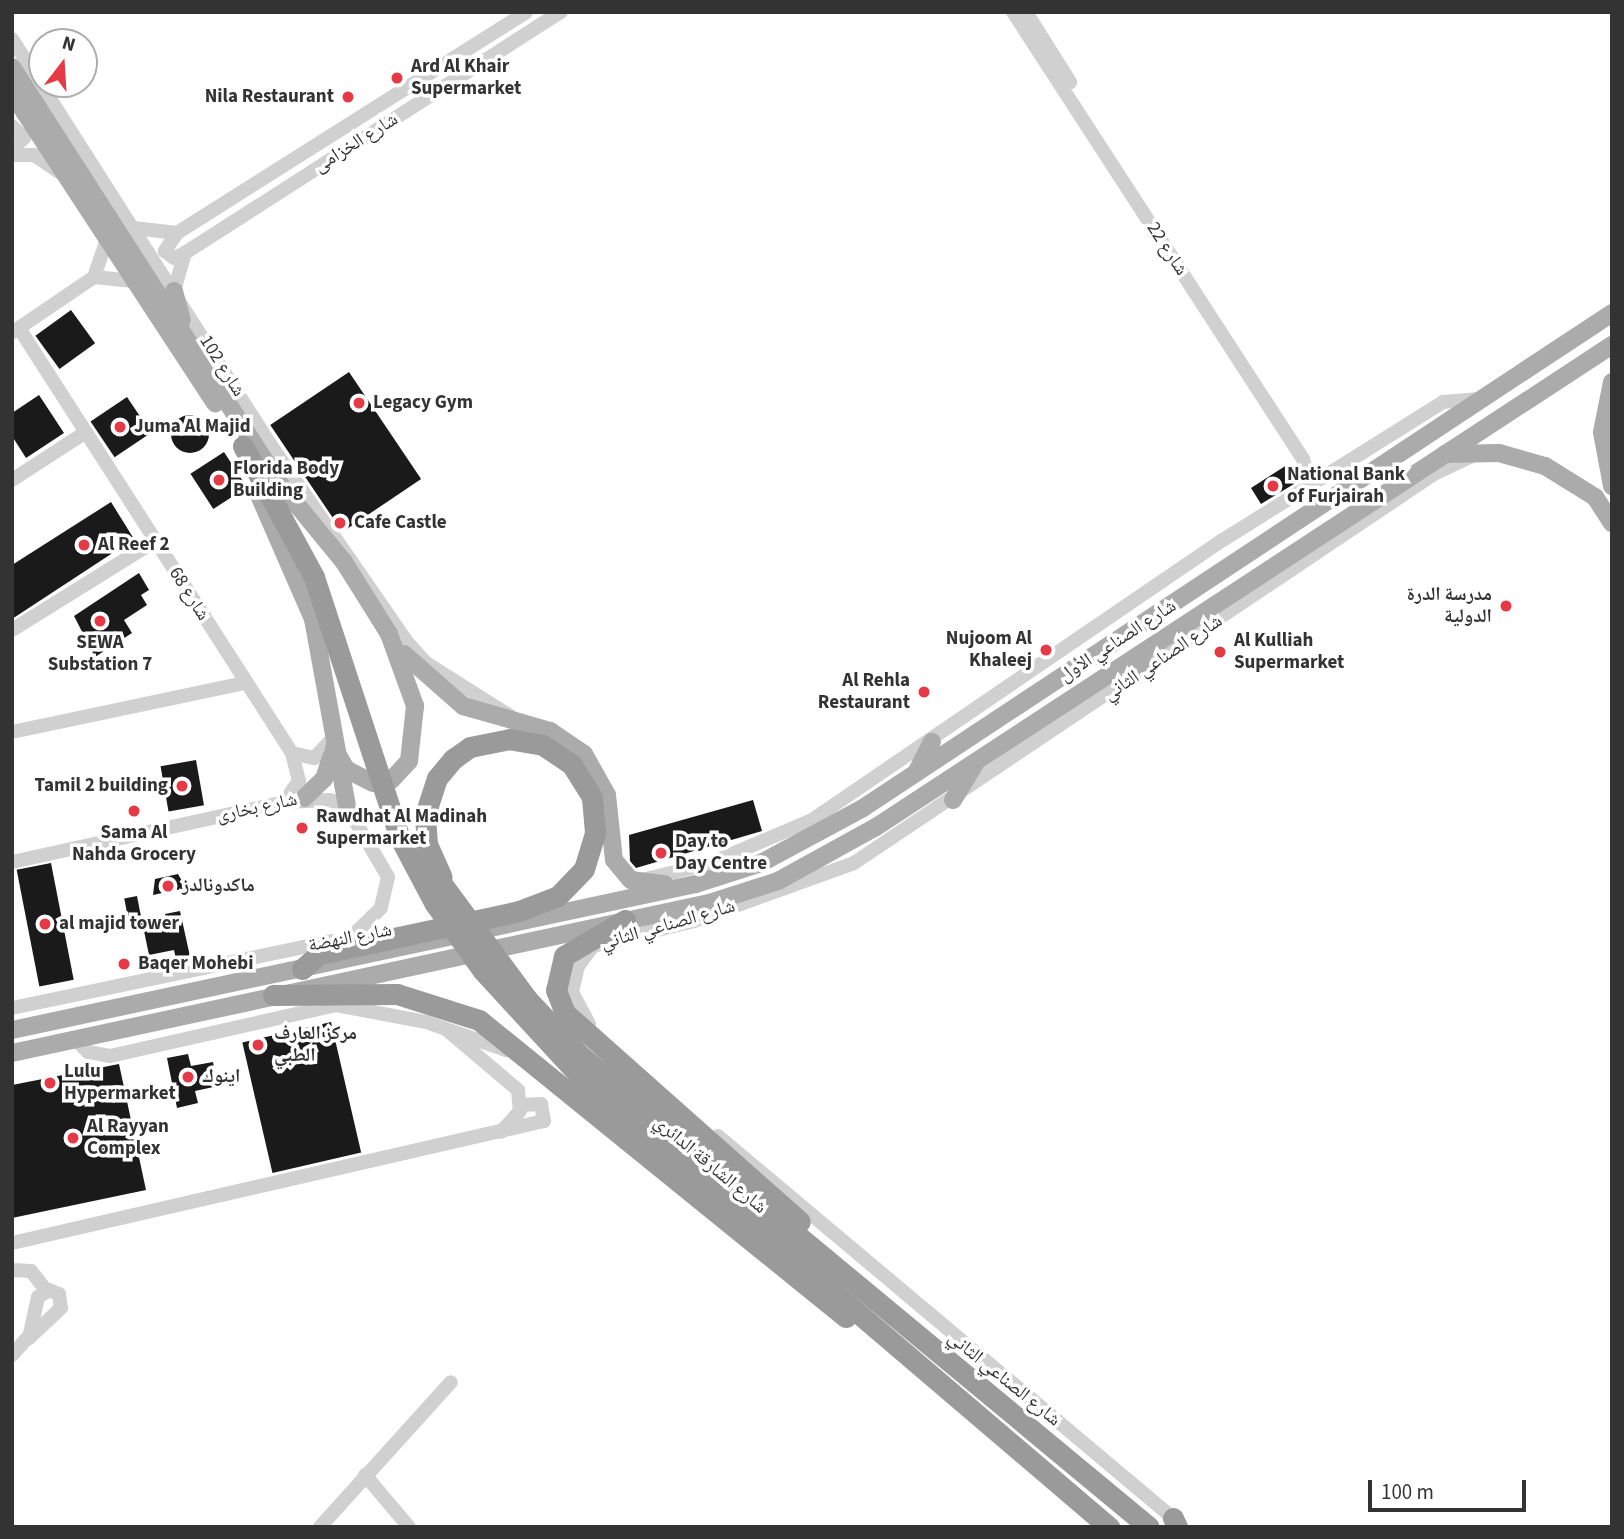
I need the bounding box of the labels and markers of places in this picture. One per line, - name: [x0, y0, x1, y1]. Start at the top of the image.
- place label: Ard Al Khair Supermarket: [411, 56, 521, 100]
- marker: Ard Al Khair Supermarket: [389, 70, 405, 86]
- place label: Nila Restaurant: [205, 86, 334, 108]
- marker: Nila Restaurant: [340, 89, 356, 105]
- place label: Legacy Gym: [373, 392, 473, 414]
- marker: Legacy Gym: [351, 395, 367, 411]
- place label: Juma Al Majid: [134, 416, 251, 438]
- marker: Juma Al Majid: [112, 419, 128, 435]
- place label: Florida Body Building: [233, 458, 339, 502]
- place label: National Bank of Furjairah: [1287, 464, 1405, 508]
- marker: Florida Body Building: [211, 472, 227, 488]
- marker: National Bank of Furjairah: [1265, 478, 1281, 494]
- place label: Cafe Castle: [354, 512, 447, 534]
- marker: Cafe Castle: [332, 515, 348, 531]
- place label: Al Reef 2: [98, 534, 169, 556]
- marker: Al Reef 2: [76, 537, 92, 553]
- place label: مدرسة الدرة الدولية: [1407, 584, 1492, 628]
- marker: مدرسة الدرة الدولية: [1498, 598, 1514, 614]
- marker: SEWA Substation 7: [92, 613, 108, 629]
- place label: Nujoom Al Khaleej: [946, 628, 1032, 672]
- place label: Al Kulliah Supermarket: [1234, 630, 1344, 674]
- place label: SEWA Substation 7: [48, 632, 152, 676]
- marker: Nujoom Al Khaleej: [1038, 642, 1054, 658]
- marker: Al Kulliah Supermarket: [1212, 644, 1228, 660]
- place label: Al Rehla Restaurant: [818, 670, 910, 714]
- marker: Al Rehla Restaurant: [916, 684, 932, 700]
- place label: Tamil 2 building: [35, 775, 168, 797]
- marker: Tamil 2 building: [174, 778, 190, 794]
- marker: Sama Al Nahda Grocery: [126, 803, 142, 819]
- place label: Rawdhat Al Madinah Supermarket: [316, 806, 487, 850]
- marker: Rawdhat Al Madinah Supermarket: [294, 820, 310, 836]
- place label: Sama Al Nahda Grocery: [72, 822, 196, 866]
- place label: Day to Day Centre: [675, 831, 767, 875]
- marker: Day to Day Centre: [653, 845, 669, 861]
- place label: ماكدونالدز: [182, 875, 255, 897]
- marker: ماكدونالدز: [160, 878, 176, 894]
- place label: al majid tower: [59, 913, 179, 935]
- marker: al majid tower: [37, 916, 53, 932]
- place label: Baqer Mohebi: [138, 953, 253, 975]
- marker: Baqer Mohebi: [116, 956, 132, 972]
- place label: مركز العارف الطبي: [274, 1023, 357, 1067]
- marker: مركز العارف الطبي: [248, 1035, 268, 1055]
- place label: Lulu Hypermarket: [64, 1061, 176, 1105]
- place label: اينوك: [202, 1066, 240, 1088]
- marker: اينوك: [180, 1069, 196, 1085]
- marker: Lulu Hypermarket: [42, 1075, 58, 1091]
- place label: Al Rayyan Complex: [87, 1116, 169, 1160]
- marker: Al Rayyan Complex: [65, 1130, 81, 1146]

